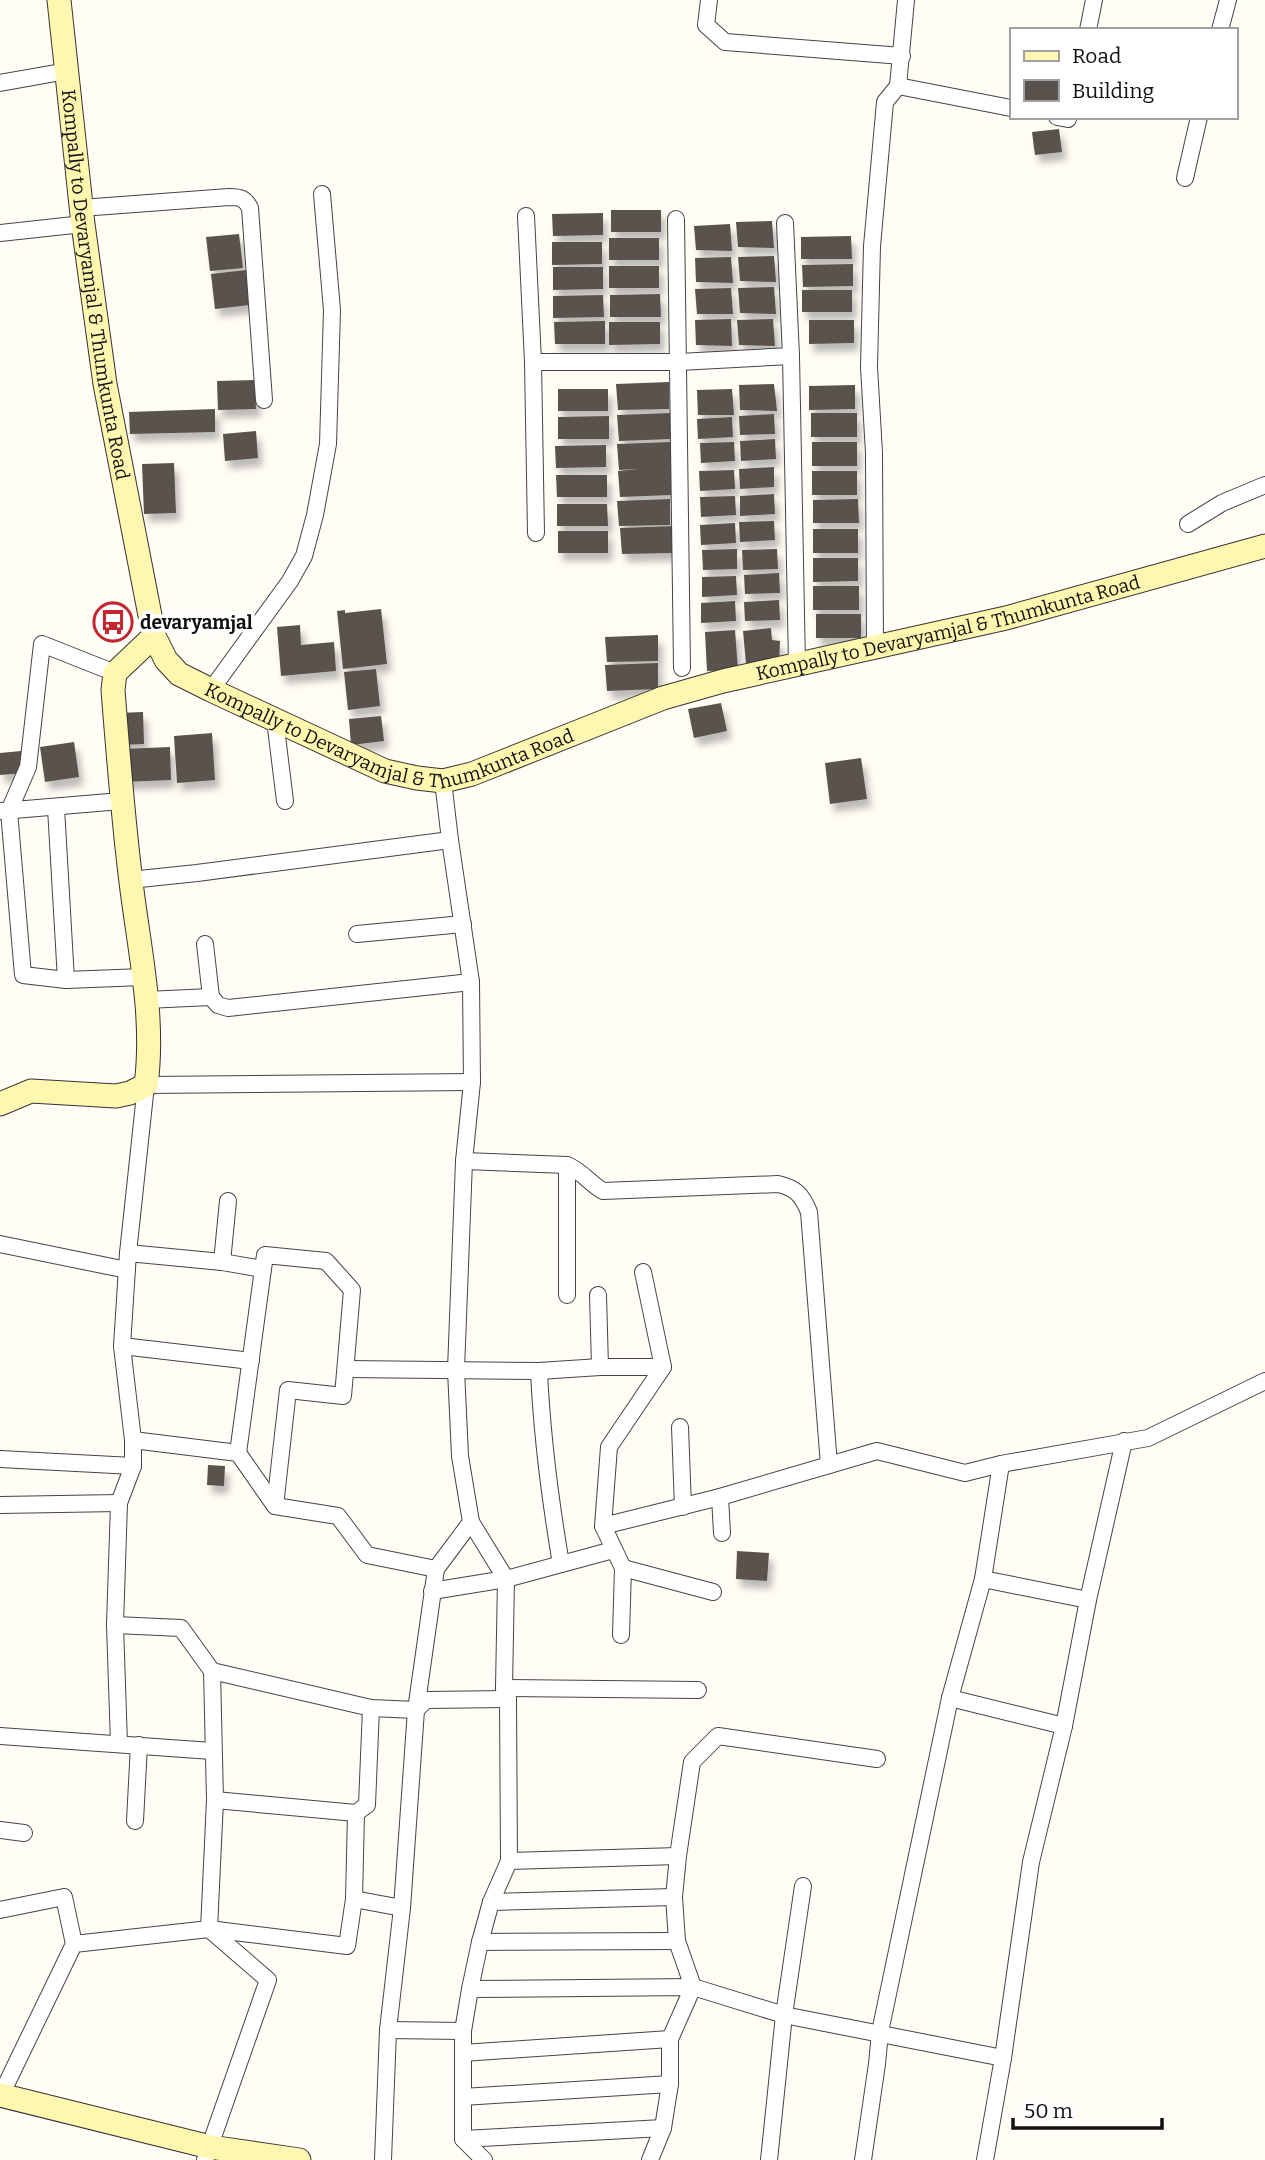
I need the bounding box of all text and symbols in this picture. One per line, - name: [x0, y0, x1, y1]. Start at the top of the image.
- legend: [1010, 28, 1237, 119]
- text: Road: [1072, 43, 1121, 69]
- text: Building: [1072, 78, 1155, 104]
- street label: Kompally to Devaryamjal & Thumkunta Road: [57, 88, 135, 482]
- street label: Kompally to Devaryamjal & Thumkunta Road: [754, 570, 1142, 685]
- bus stop icon: devaryamjal: [92, 601, 134, 643]
- place label: devaryamjal: [140, 611, 253, 634]
- street label: Kompally to Devaryamjal & Thumkunta Road: [201, 677, 577, 793]
- scale bar: [1013, 2086, 1162, 2130]
- text: 50 m: [1024, 2098, 1073, 2124]

